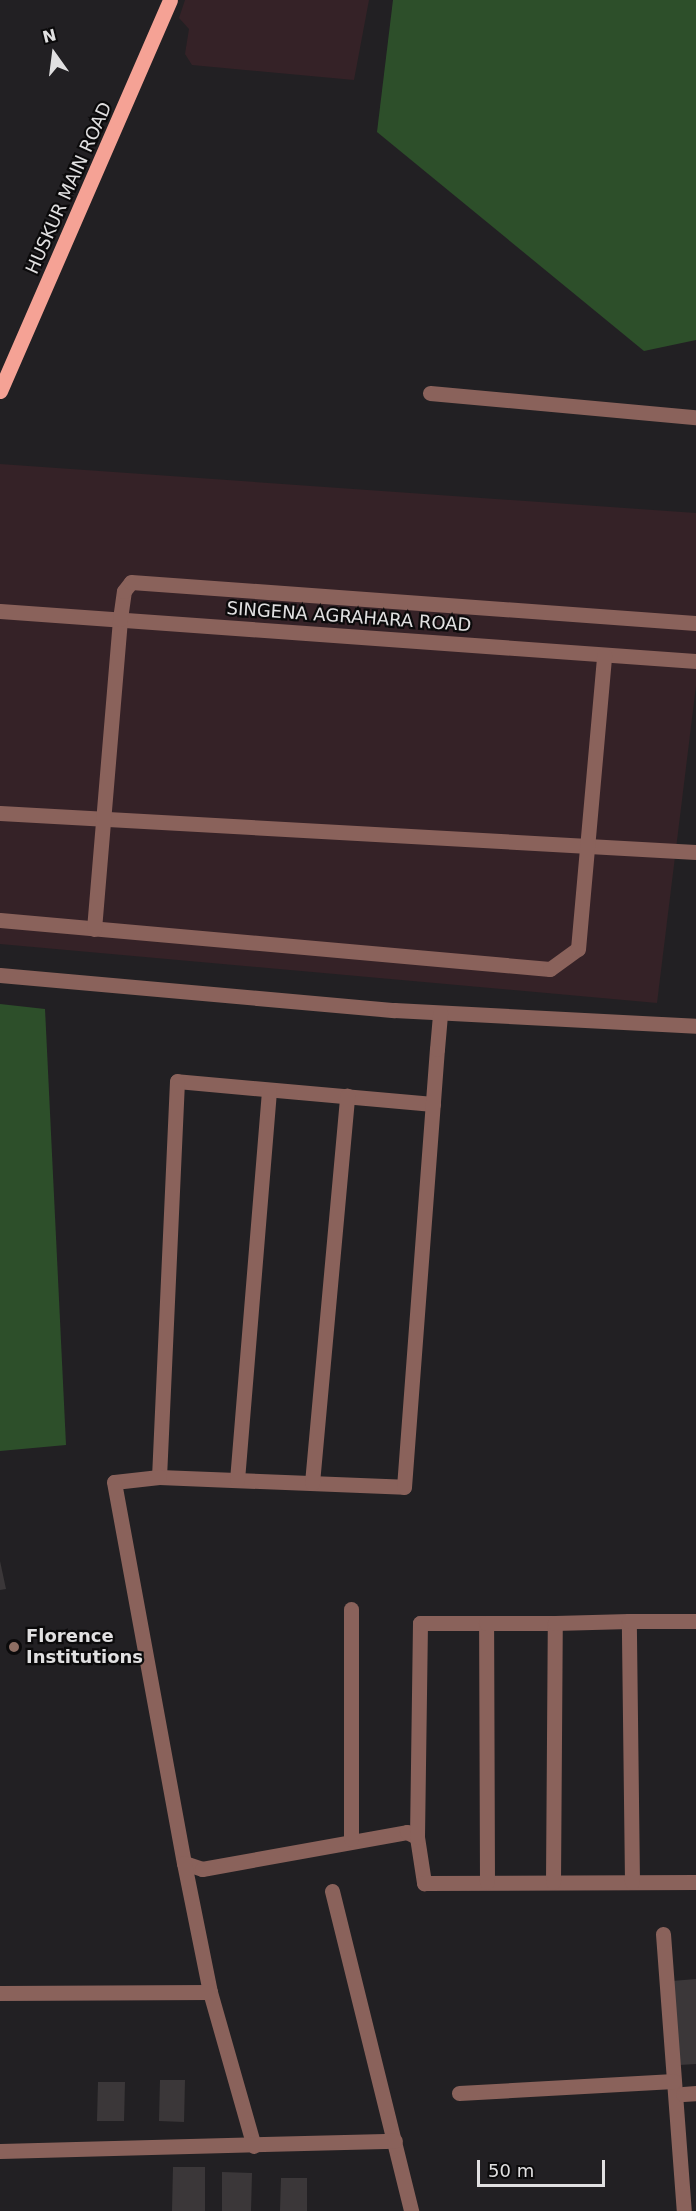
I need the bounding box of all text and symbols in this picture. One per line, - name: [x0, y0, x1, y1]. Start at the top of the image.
- north arrow: [24, 24, 84, 84]
- text: N: [41, 25, 58, 47]
- street label: HUSKUR MAIN ROAD: [21, 99, 117, 277]
- street label: SINGENA AGRAHARA ROAD: [226, 598, 472, 636]
- place label: Florence Institutions: [26, 1626, 143, 1668]
- marker: Florence Institutions: [7, 1640, 21, 1654]
- scale bar: [480, 2148, 608, 2186]
- text: 50 m: [488, 2160, 534, 2181]

